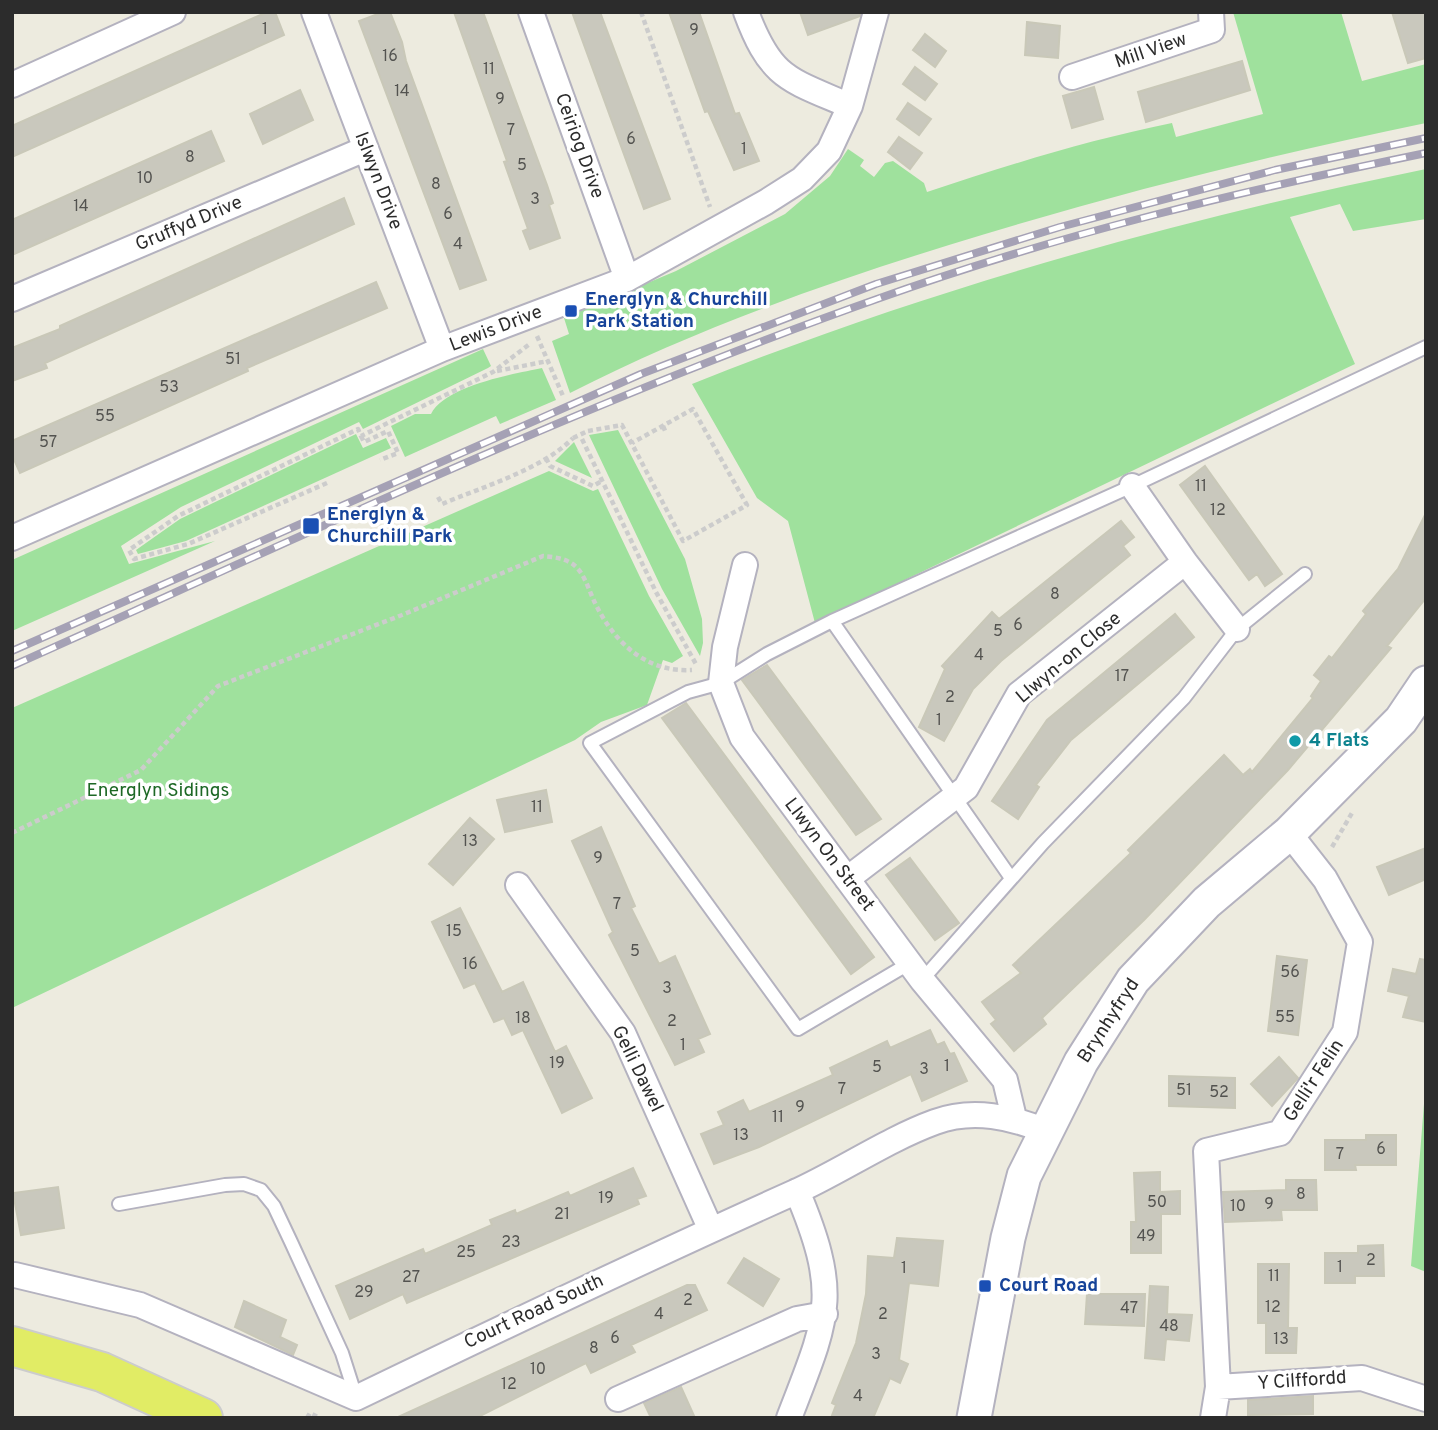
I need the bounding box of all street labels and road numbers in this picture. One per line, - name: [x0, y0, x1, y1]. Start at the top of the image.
- street label: Mill View: [1112, 28, 1190, 74]
- street label: Ceiriog Drive: [549, 90, 609, 202]
- street label: Islwyn Drive: [348, 129, 408, 233]
- street label: Gruffyd Drive: [132, 191, 246, 257]
- street label: Lewis Drive: [446, 300, 546, 358]
- street label: Llwyn-on Close: [1011, 607, 1127, 709]
- street label: Llwyn On Street: [778, 793, 880, 917]
- street label: Brynhyfryd: [1073, 974, 1145, 1068]
- street label: Gelli Dawel: [606, 1022, 668, 1116]
- street label: Gelli'r Felin: [1278, 1035, 1350, 1127]
- street label: Court Road South: [460, 1269, 608, 1355]
- street label: Y Cilffordd: [1256, 1366, 1348, 1396]

